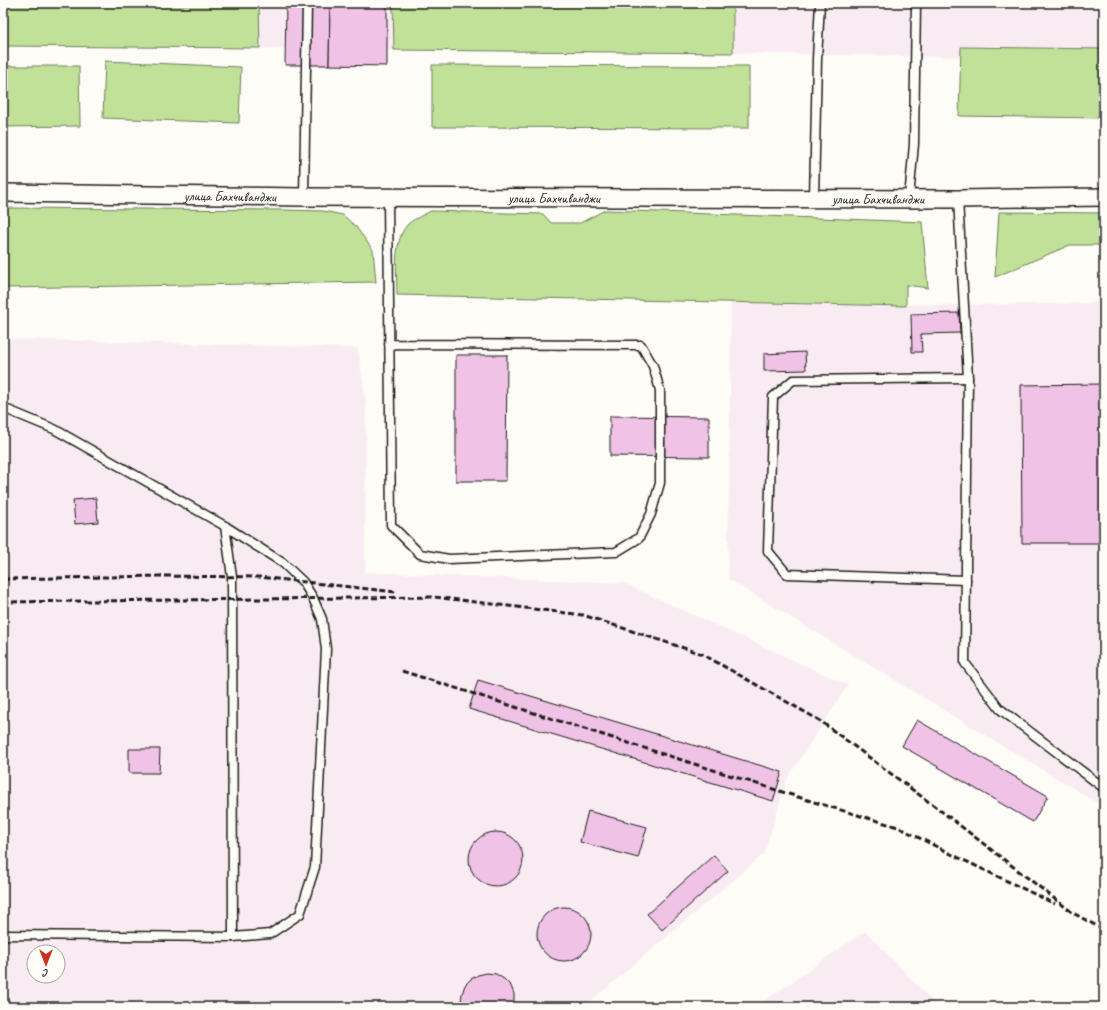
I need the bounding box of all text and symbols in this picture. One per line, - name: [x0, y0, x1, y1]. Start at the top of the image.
- street label: улица Бахчиванджи: [183, 187, 277, 205]
- street label: улица Бахчиванджи: [507, 189, 601, 206]
- street label: улица Бахчиванджи: [831, 190, 925, 207]
- north arrow: [26, 944, 66, 984]
- text: С: [42, 967, 49, 981]

